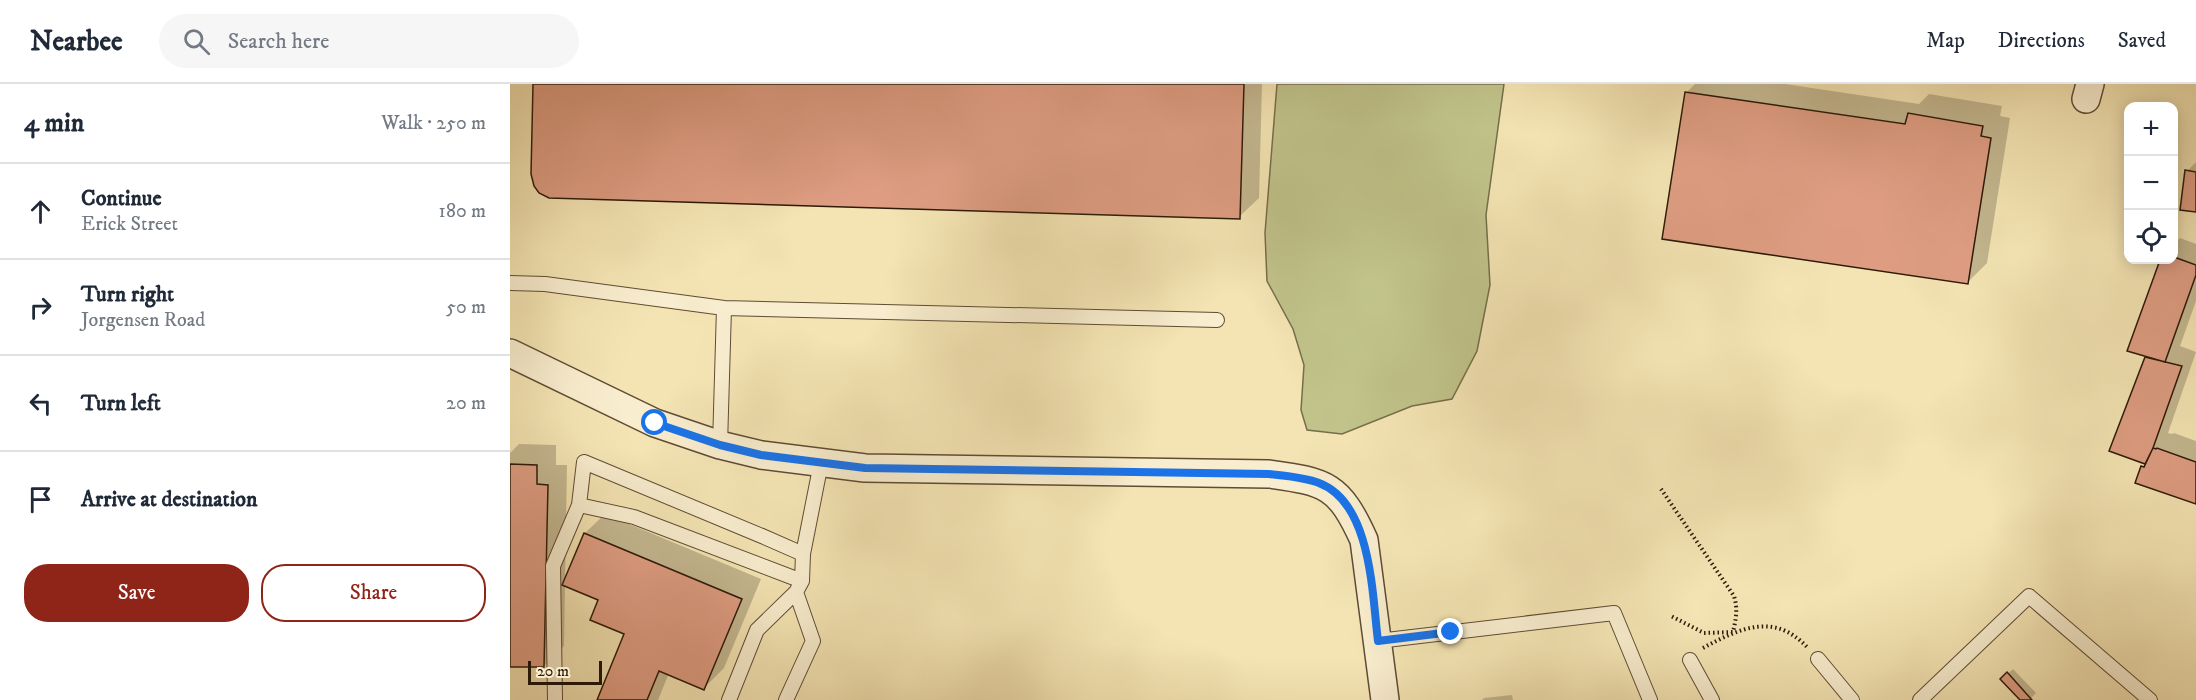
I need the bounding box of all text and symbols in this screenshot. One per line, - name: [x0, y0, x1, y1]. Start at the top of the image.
- search box: [159, 14, 579, 68]
- text: Nearbee: [30, 24, 123, 59]
- icon: search: [180, 25, 213, 58]
- text: Search here: [228, 28, 329, 55]
- text: Map: [1926, 28, 1965, 54]
- text: Directions: [1998, 28, 2085, 54]
- text: Saved: [2118, 28, 2166, 54]
- map controls: [2124, 102, 2178, 264]
- button: +: [2124, 102, 2178, 156]
- text: 4 min: [24, 107, 84, 140]
- text: Walk · 250 m: [381, 111, 486, 136]
- button: −: [2124, 156, 2178, 210]
- text: Continue: [81, 185, 162, 212]
- icon: ahead: [24, 195, 57, 228]
- text: 180 m: [439, 199, 486, 224]
- button: locate: [2124, 210, 2178, 264]
- text: Erick Street: [81, 212, 178, 237]
- text: Turn right: [81, 281, 174, 308]
- icon: right: [24, 291, 57, 324]
- text: 50 m: [446, 295, 486, 320]
- text: Jorgensen Road: [81, 308, 205, 333]
- icon: left: [24, 387, 57, 420]
- text: Turn left: [81, 390, 161, 417]
- text: 20 m: [446, 391, 486, 416]
- route start: [641, 409, 667, 435]
- icon: arrive: [24, 483, 57, 516]
- text: Arrive at destination: [81, 486, 258, 513]
- button: Save: [24, 564, 249, 622]
- button: Share: [261, 564, 486, 622]
- route end: [1437, 618, 1463, 644]
- scale bar: [528, 658, 602, 686]
- text: 20 m: [537, 661, 569, 681]

